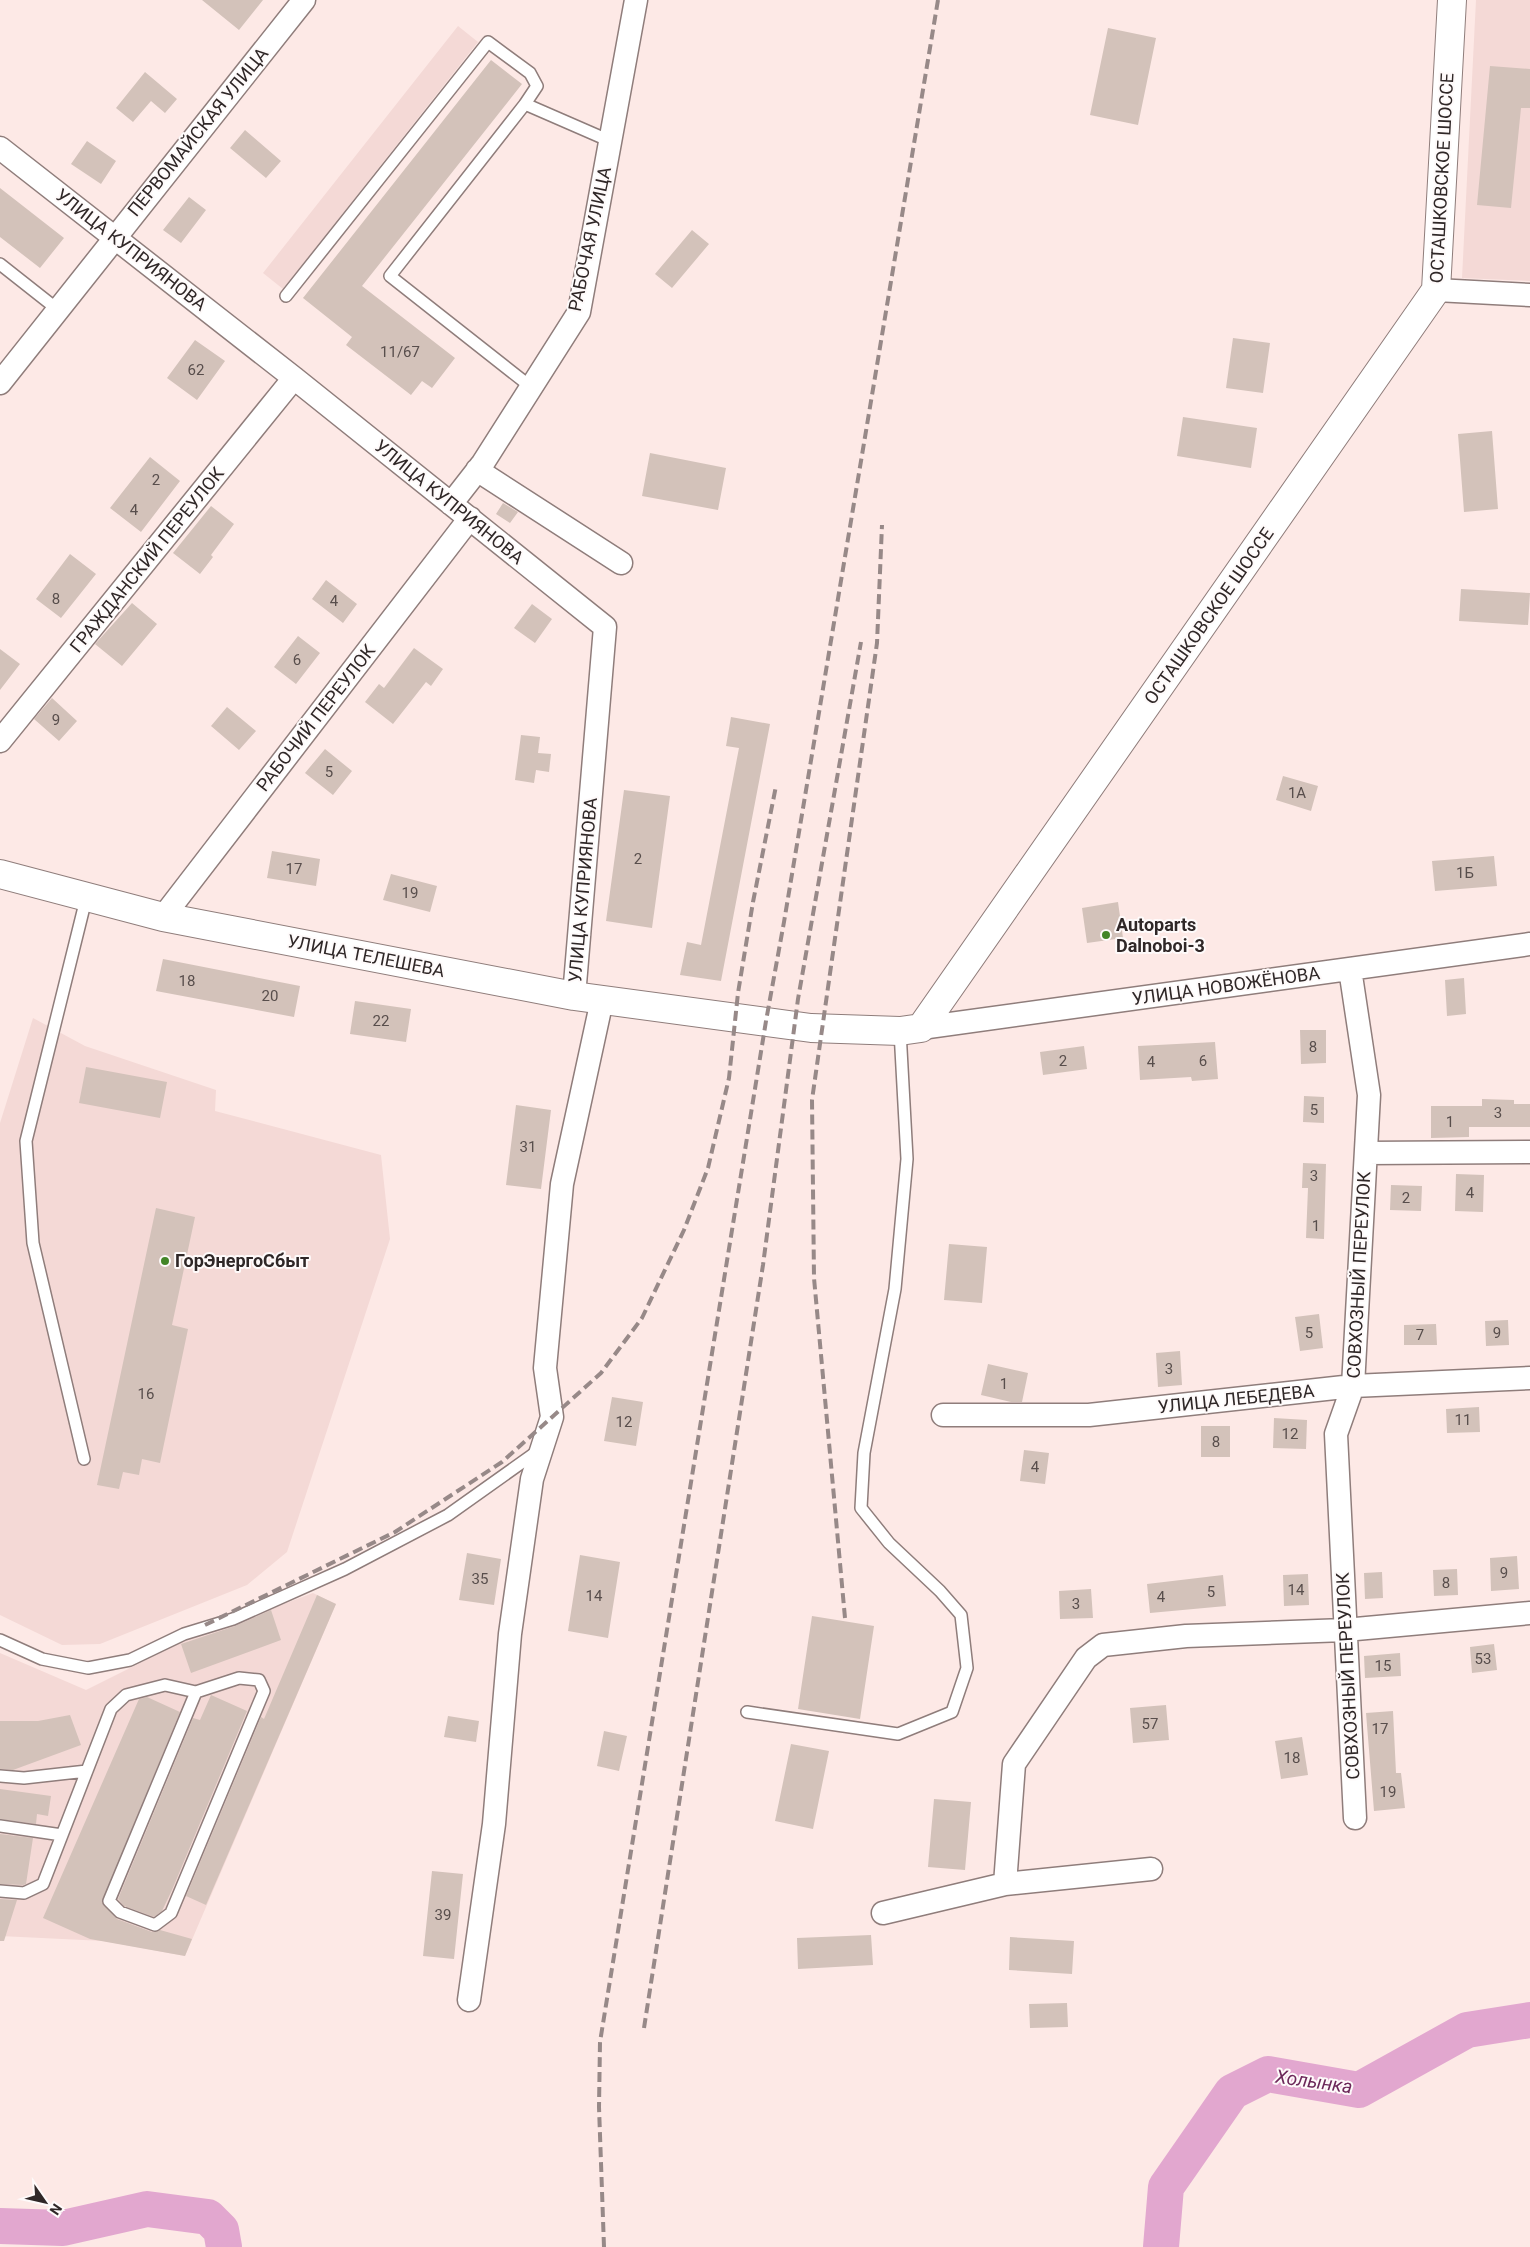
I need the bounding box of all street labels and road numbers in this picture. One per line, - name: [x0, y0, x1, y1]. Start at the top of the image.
- street label: ПЕРВОМАЙСКАЯ УЛИЦА: [123, 43, 272, 220]
- street label: ОСТАШКОВСКОЕ ШОССЕ: [1426, 72, 1457, 284]
- street label: РАБОЧАЯ УЛИЦА: [564, 164, 615, 313]
- street label: УЛИЦА КУПРИЯНОВА: [52, 184, 211, 315]
- street label: УЛИЦА КУПРИЯНОВА: [371, 435, 528, 568]
- street label: ГРАЖДАНСКИЙ ПЕРЕУЛОК: [65, 462, 228, 657]
- street label: ОСТАШКОВСКОЕ ШОССЕ: [1140, 523, 1278, 708]
- street label: РАБОЧИЙ ПЕРЕУЛОК: [252, 640, 380, 795]
- street label: УЛИЦА КУПРИЯНОВА: [564, 796, 601, 983]
- street label: УЛИЦА ТЕЛЕШЕВА: [286, 930, 447, 981]
- street label: УЛИЦА НОВОЖЁНОВА: [1131, 962, 1321, 1009]
- street label: СОВХОЗНЫЙ ПЕРЕУЛОК: [1343, 1170, 1374, 1379]
- street label: УЛИЦА ЛЕБЕДЕВА: [1157, 1380, 1315, 1417]
- street label: СОВХОЗНЫЙ ПЕРЕУЛОК: [1332, 1572, 1363, 1780]

